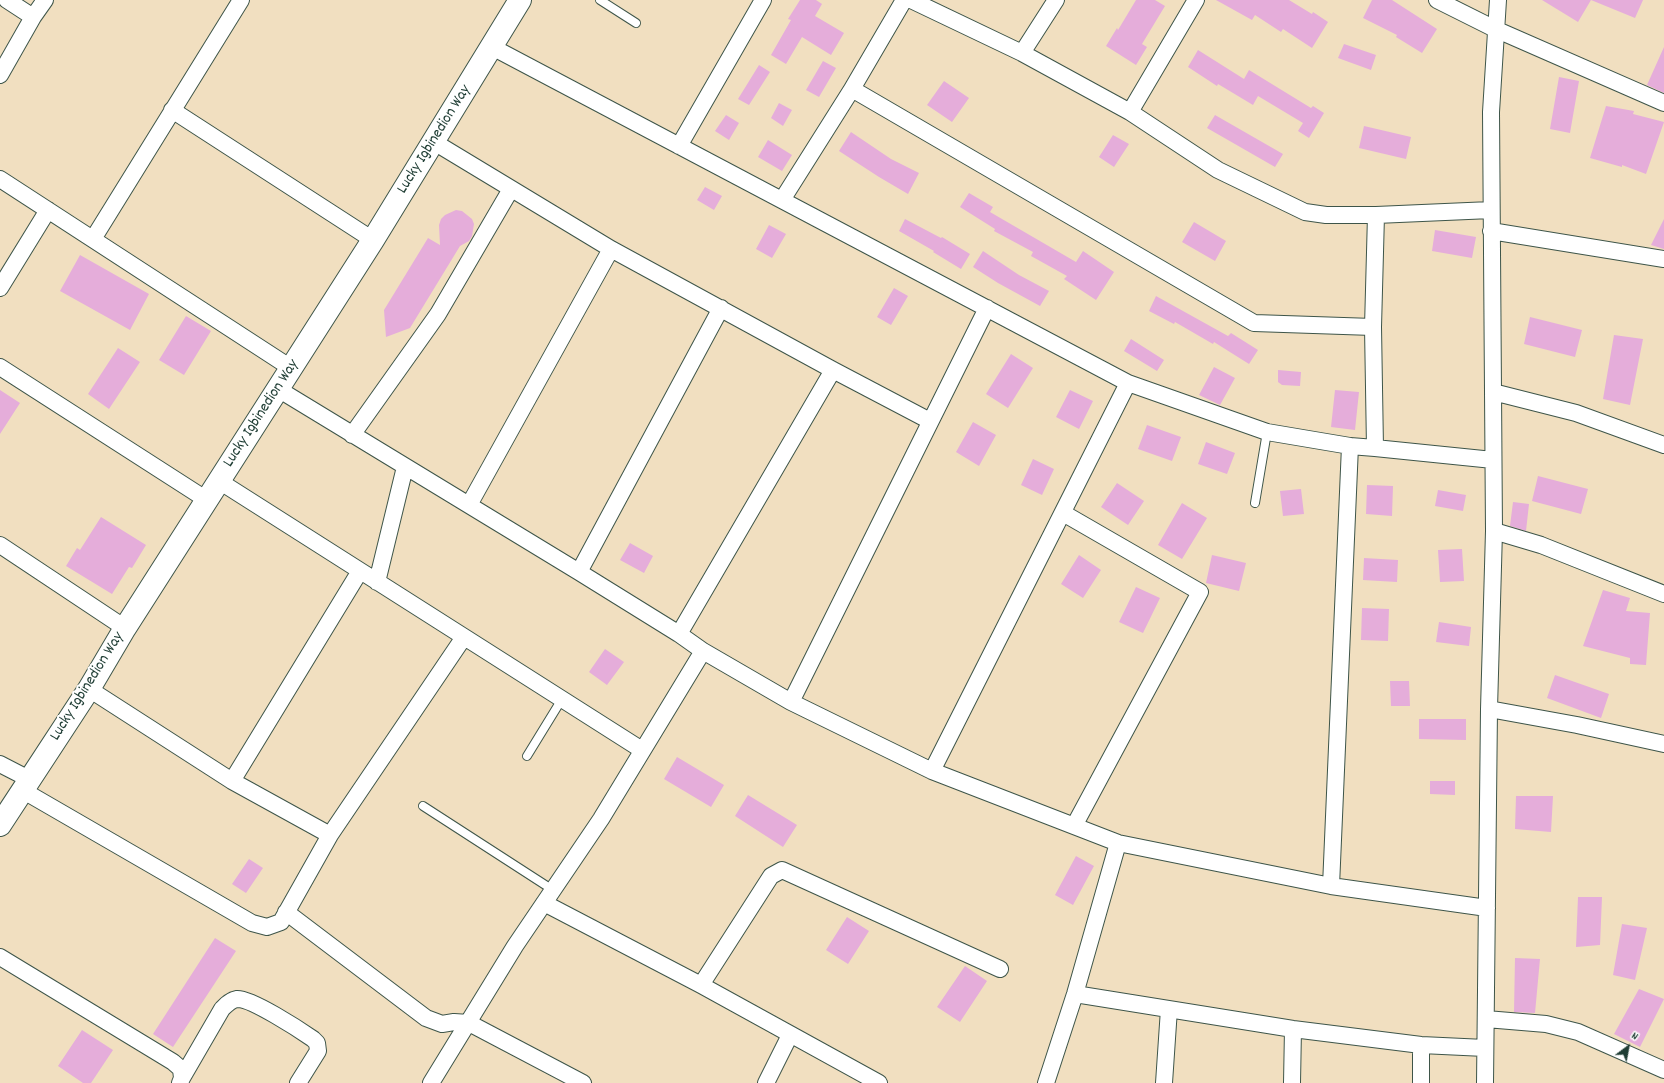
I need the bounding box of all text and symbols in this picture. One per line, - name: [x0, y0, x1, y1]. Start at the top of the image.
- street label: Lucky Igbinedion Way: [394, 82, 476, 198]
- street label: Lucky Igbinedion Way: [220, 357, 304, 471]
- street label: Lucky Igbinedion Way: [47, 629, 129, 745]
- north arrow: [1608, 1027, 1648, 1067]
- text: N: [1628, 1029, 1641, 1045]

